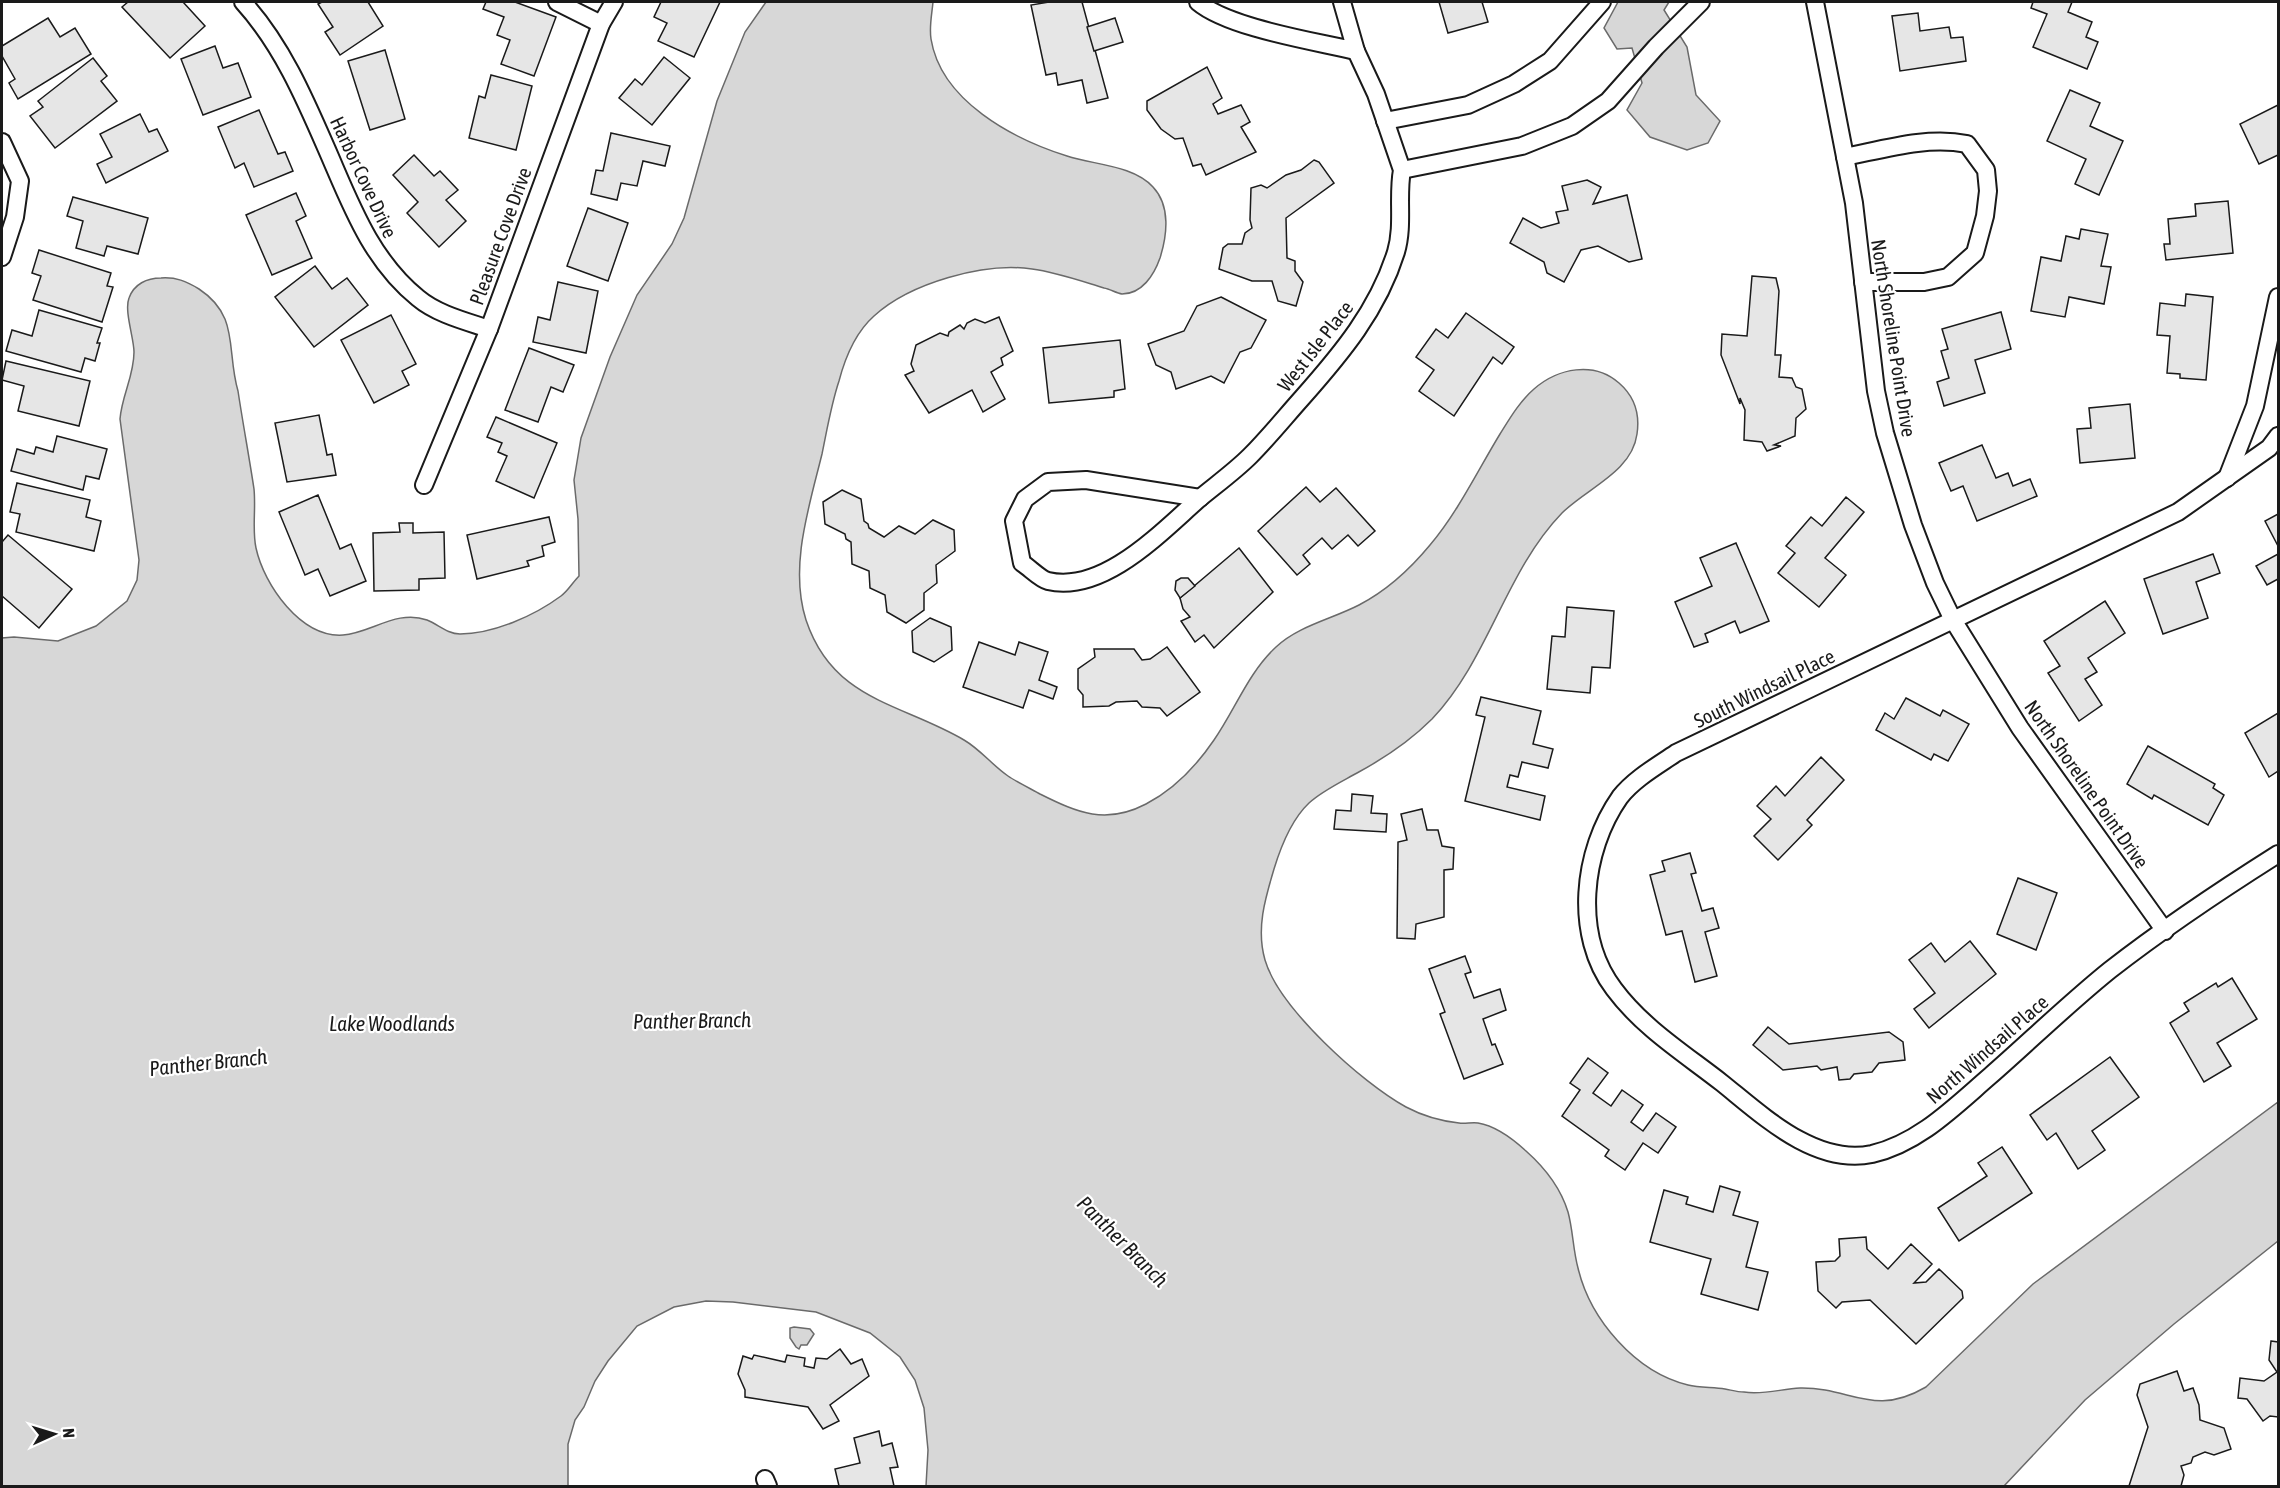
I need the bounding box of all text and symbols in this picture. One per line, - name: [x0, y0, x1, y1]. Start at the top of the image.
- street label: Harbor Cove Drive: [326, 113, 402, 241]
- street label: Pleasure Cove Drive: [464, 164, 536, 308]
- street label: North Shoreline Point Drive: [1867, 238, 1921, 438]
- street label: West Isle Place: [1273, 296, 1357, 396]
- street label: South Windsail Place: [1690, 644, 1838, 732]
- street label: North Shoreline Point Drive: [2020, 696, 2154, 872]
- street label: North Windsail Place: [1922, 990, 2052, 1108]
- water label: Panther Branch: [633, 1007, 751, 1033]
- water label: Lake Woodlands: [329, 1011, 455, 1035]
- water label: Panther Branch: [148, 1044, 268, 1080]
- water label: Panther Branch: [1073, 1191, 1173, 1291]
- north arrow: [24, 1404, 84, 1464]
- text: N: [60, 1428, 78, 1438]

